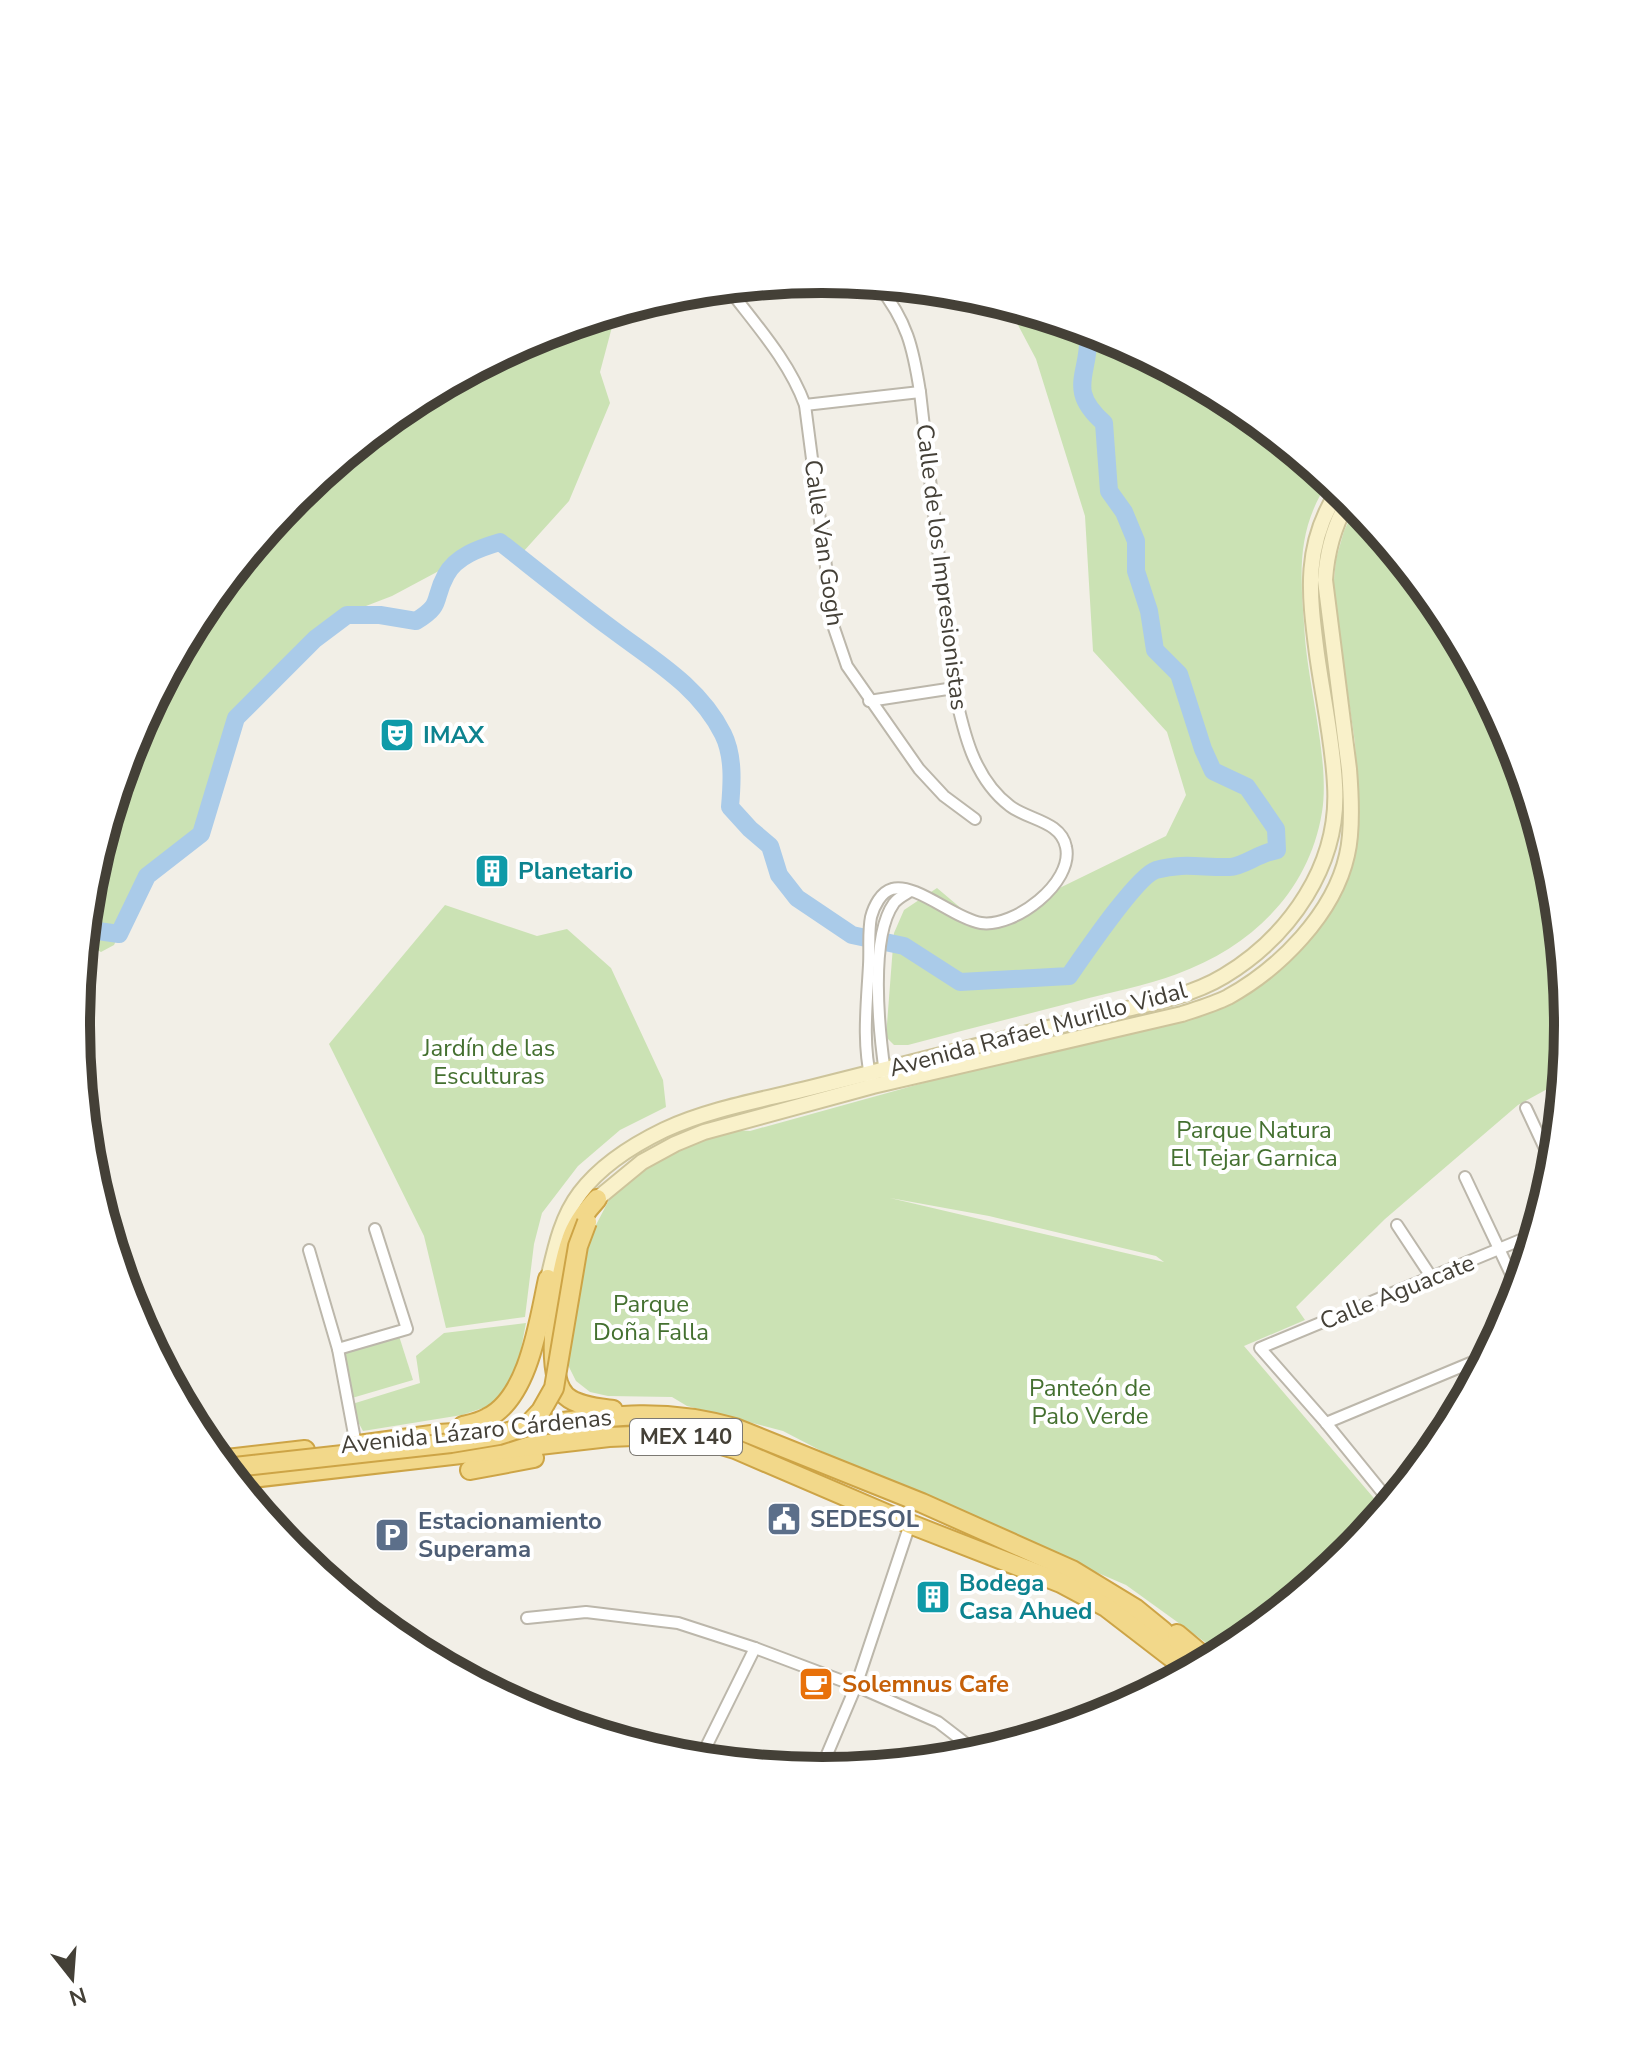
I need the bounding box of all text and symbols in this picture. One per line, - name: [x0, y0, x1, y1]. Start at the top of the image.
- street label: Calle de los Impresionistas: [909, 422, 975, 712]
- street label: Calle Van Gogh: [796, 458, 852, 628]
- theatre icon: IMAX: [378, 716, 416, 754]
- place label: IMAX: [423, 719, 485, 751]
- building icon: Planetario: [473, 852, 511, 890]
- place label: Planetario: [518, 855, 633, 887]
- street label: Avenida Rafael Murillo Vidal: [886, 974, 1190, 1084]
- park label: Jardín de las Esculturas: [422, 1032, 555, 1092]
- park label: Parque Natura El Tejar Garnica: [1170, 1114, 1338, 1174]
- street label: Calle Aguacate: [1315, 1246, 1479, 1338]
- park label: Parque Doña Falla: [593, 1288, 709, 1348]
- park label: Panteón de Palo Verde: [1029, 1372, 1151, 1432]
- street label: Avenida Lázaro Cárdenas: [339, 1401, 613, 1461]
- road number: MEX 140: [630, 1419, 742, 1455]
- public building icon: SEDESOL: [765, 1500, 803, 1538]
- place label: SEDESOL: [810, 1503, 920, 1535]
- place label: Estacionamiento Superama: [418, 1505, 602, 1565]
- parking icon: Estacionamiento Superama: [373, 1516, 411, 1554]
- place label: Bodega Casa Ahued: [959, 1567, 1093, 1627]
- building icon: Bodega Casa Ahued: [914, 1578, 952, 1616]
- cafe icon: Solemnus Cafe: [797, 1665, 835, 1703]
- place label: Solemnus Cafe: [842, 1668, 1009, 1700]
- north arrow: [32, 1938, 112, 2018]
- text: N: [65, 1979, 90, 2013]

